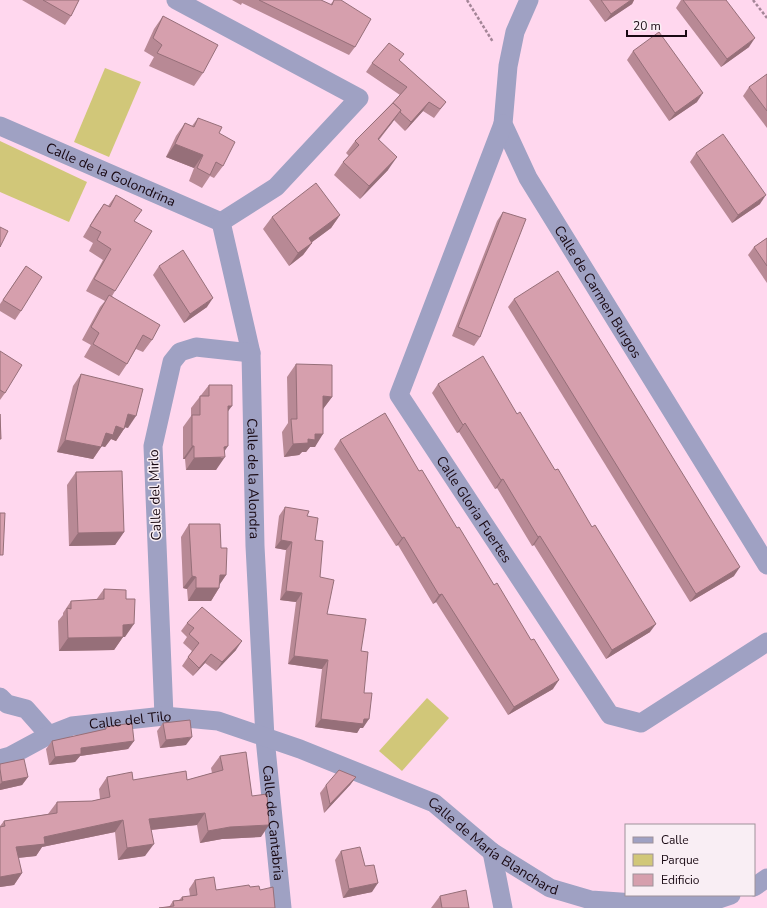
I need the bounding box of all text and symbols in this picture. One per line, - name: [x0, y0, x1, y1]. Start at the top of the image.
- scale bar: [627, 12, 686, 38]
- text: 20 m: [633, 18, 661, 34]
- street label: Calle de la Golondrina: [43, 138, 179, 211]
- street label: Calle de Carmen Burgos: [550, 222, 647, 362]
- street label: Calle de la Alondra: [243, 418, 264, 539]
- street label: Calle del Mirlo: [144, 449, 166, 541]
- street label: Calle Gloria Fuertes: [432, 452, 517, 567]
- street label: Calle del Tilo: [88, 706, 173, 734]
- street label: Calle de Cantabria: [258, 764, 289, 882]
- street label: Calle de María Blanchard: [426, 792, 561, 899]
- legend: [625, 824, 755, 896]
- text: Calle: [661, 832, 689, 848]
- text: Parque: [661, 852, 699, 868]
- text: Edificio: [661, 872, 700, 888]

